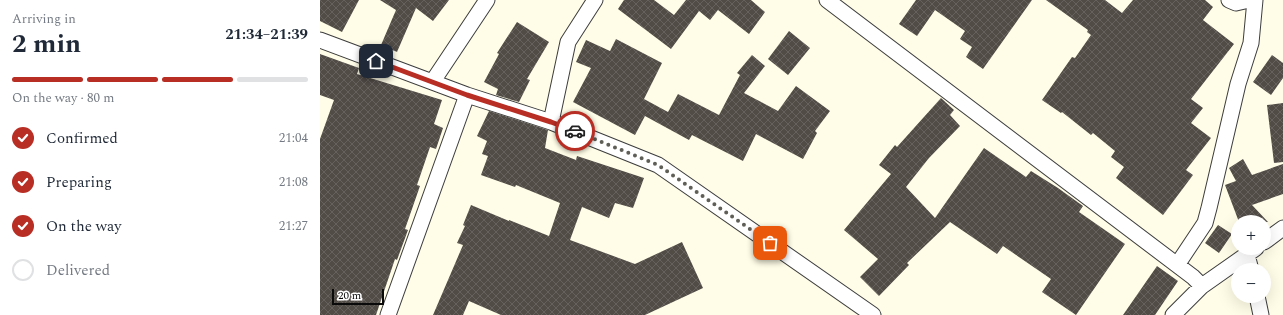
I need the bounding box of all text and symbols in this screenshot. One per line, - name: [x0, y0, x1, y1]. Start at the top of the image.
- text: Arriving in: [12, 9, 76, 29]
- text: 21:34–21:39: [225, 23, 308, 46]
- text: 2 min: [12, 24, 81, 64]
- pin: [359, 44, 393, 78]
- icon: home: [365, 50, 387, 72]
- text: On the way · 80 m: [12, 88, 115, 108]
- courier: [555, 111, 595, 151]
- icon: car: [564, 120, 586, 142]
- icon: check: [12, 127, 34, 149]
- text: Confirmed: [46, 127, 118, 150]
- text: 21:04: [279, 128, 308, 148]
- icon: check: [12, 171, 34, 193]
- text: Preparing: [46, 171, 112, 194]
- text: 21:08: [279, 172, 308, 192]
- icon: check: [12, 215, 34, 237]
- text: On the way: [46, 215, 121, 238]
- map controls: [1231, 215, 1271, 303]
- button: +: [1231, 215, 1271, 255]
- text: 21:27: [279, 216, 308, 236]
- pin: [753, 226, 787, 260]
- icon: bag: [759, 232, 781, 254]
- text: Delivered: [46, 259, 110, 282]
- button: −: [1231, 263, 1271, 303]
- scale bar: [332, 287, 384, 306]
- text: 20 m: [338, 287, 361, 304]

